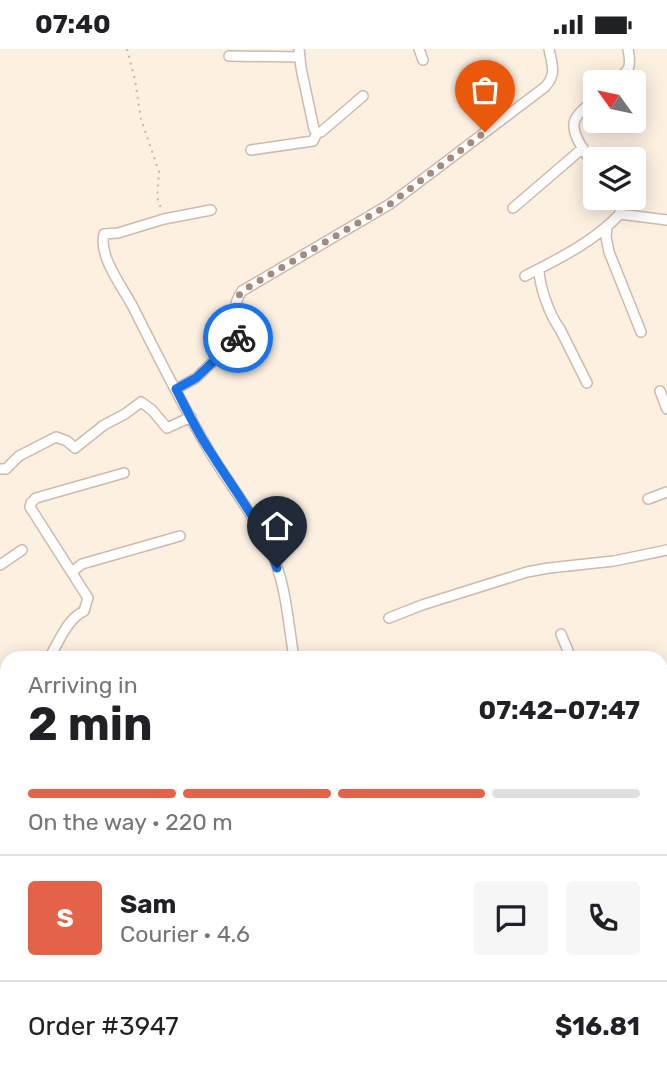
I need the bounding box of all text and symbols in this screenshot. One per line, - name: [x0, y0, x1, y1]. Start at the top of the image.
- text: 07:40: [35, 9, 111, 40]
- pin: [455, 60, 515, 132]
- north arrow: [583, 70, 646, 133]
- map controls: [583, 70, 646, 210]
- icon: bag: [466, 71, 504, 109]
- button: layers: [583, 147, 646, 210]
- courier: [203, 303, 273, 373]
- icon: bike: [219, 319, 257, 357]
- pin: [247, 496, 307, 568]
- icon: home: [258, 507, 296, 545]
- text: Arriving in: [28, 671, 138, 699]
- text: 07:42–07:47: [479, 695, 640, 726]
- text: 2 min: [28, 697, 153, 752]
- text: On the way · 220 m: [28, 808, 233, 836]
- button: chat: [474, 881, 548, 955]
- button: phone: [566, 881, 640, 955]
- text: Sam: [120, 889, 176, 920]
- text: S: [56, 903, 74, 934]
- text: Courier · 4.6: [120, 920, 250, 948]
- text: Order #3947: [28, 1011, 179, 1042]
- text: $16.81: [555, 1011, 640, 1042]

